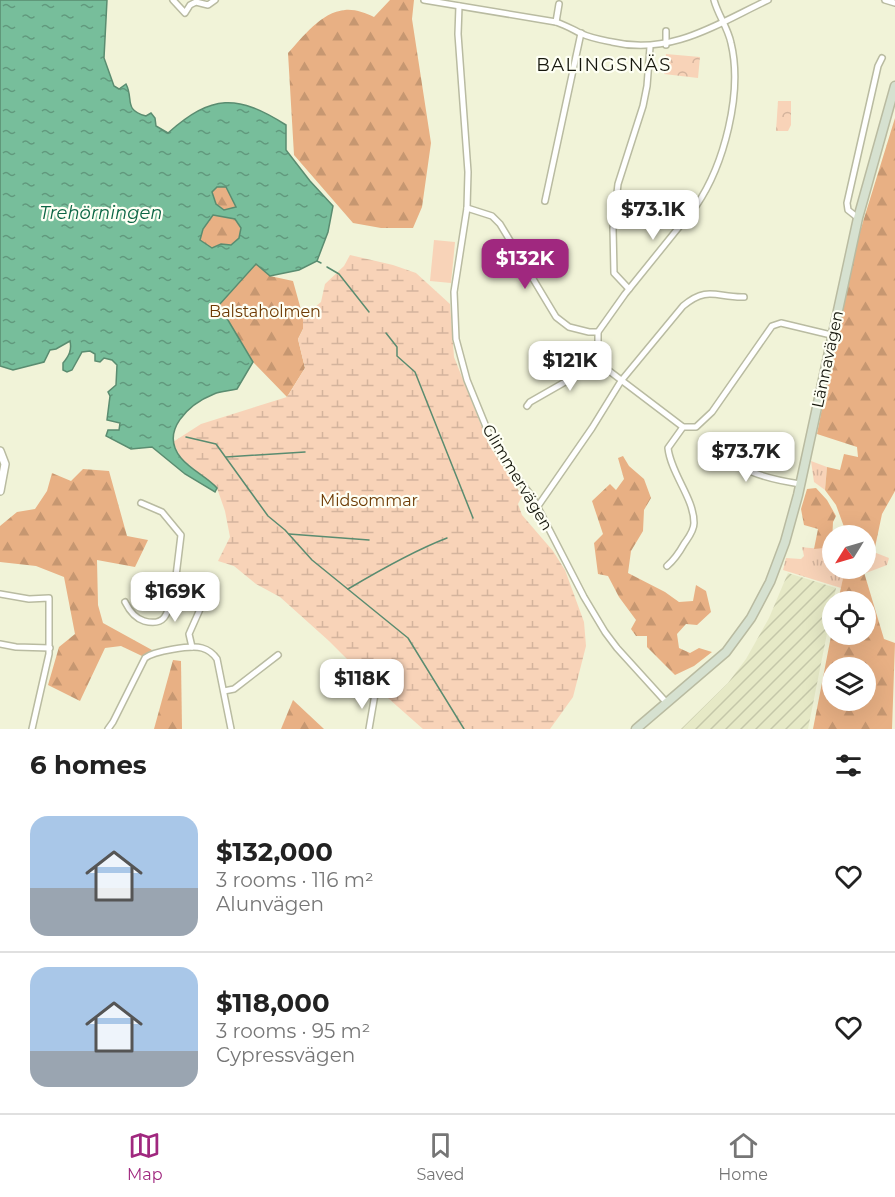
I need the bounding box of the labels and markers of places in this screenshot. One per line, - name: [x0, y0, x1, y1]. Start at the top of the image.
- pin: $73.1K: [604, 190, 702, 241]
- pin: $132K: [483, 239, 567, 290]
- pin: $121K: [528, 341, 612, 392]
- pin: $73.7K: [697, 432, 795, 483]
- pin: $169K: [133, 572, 217, 623]
- pin: $118K: [320, 659, 404, 710]

